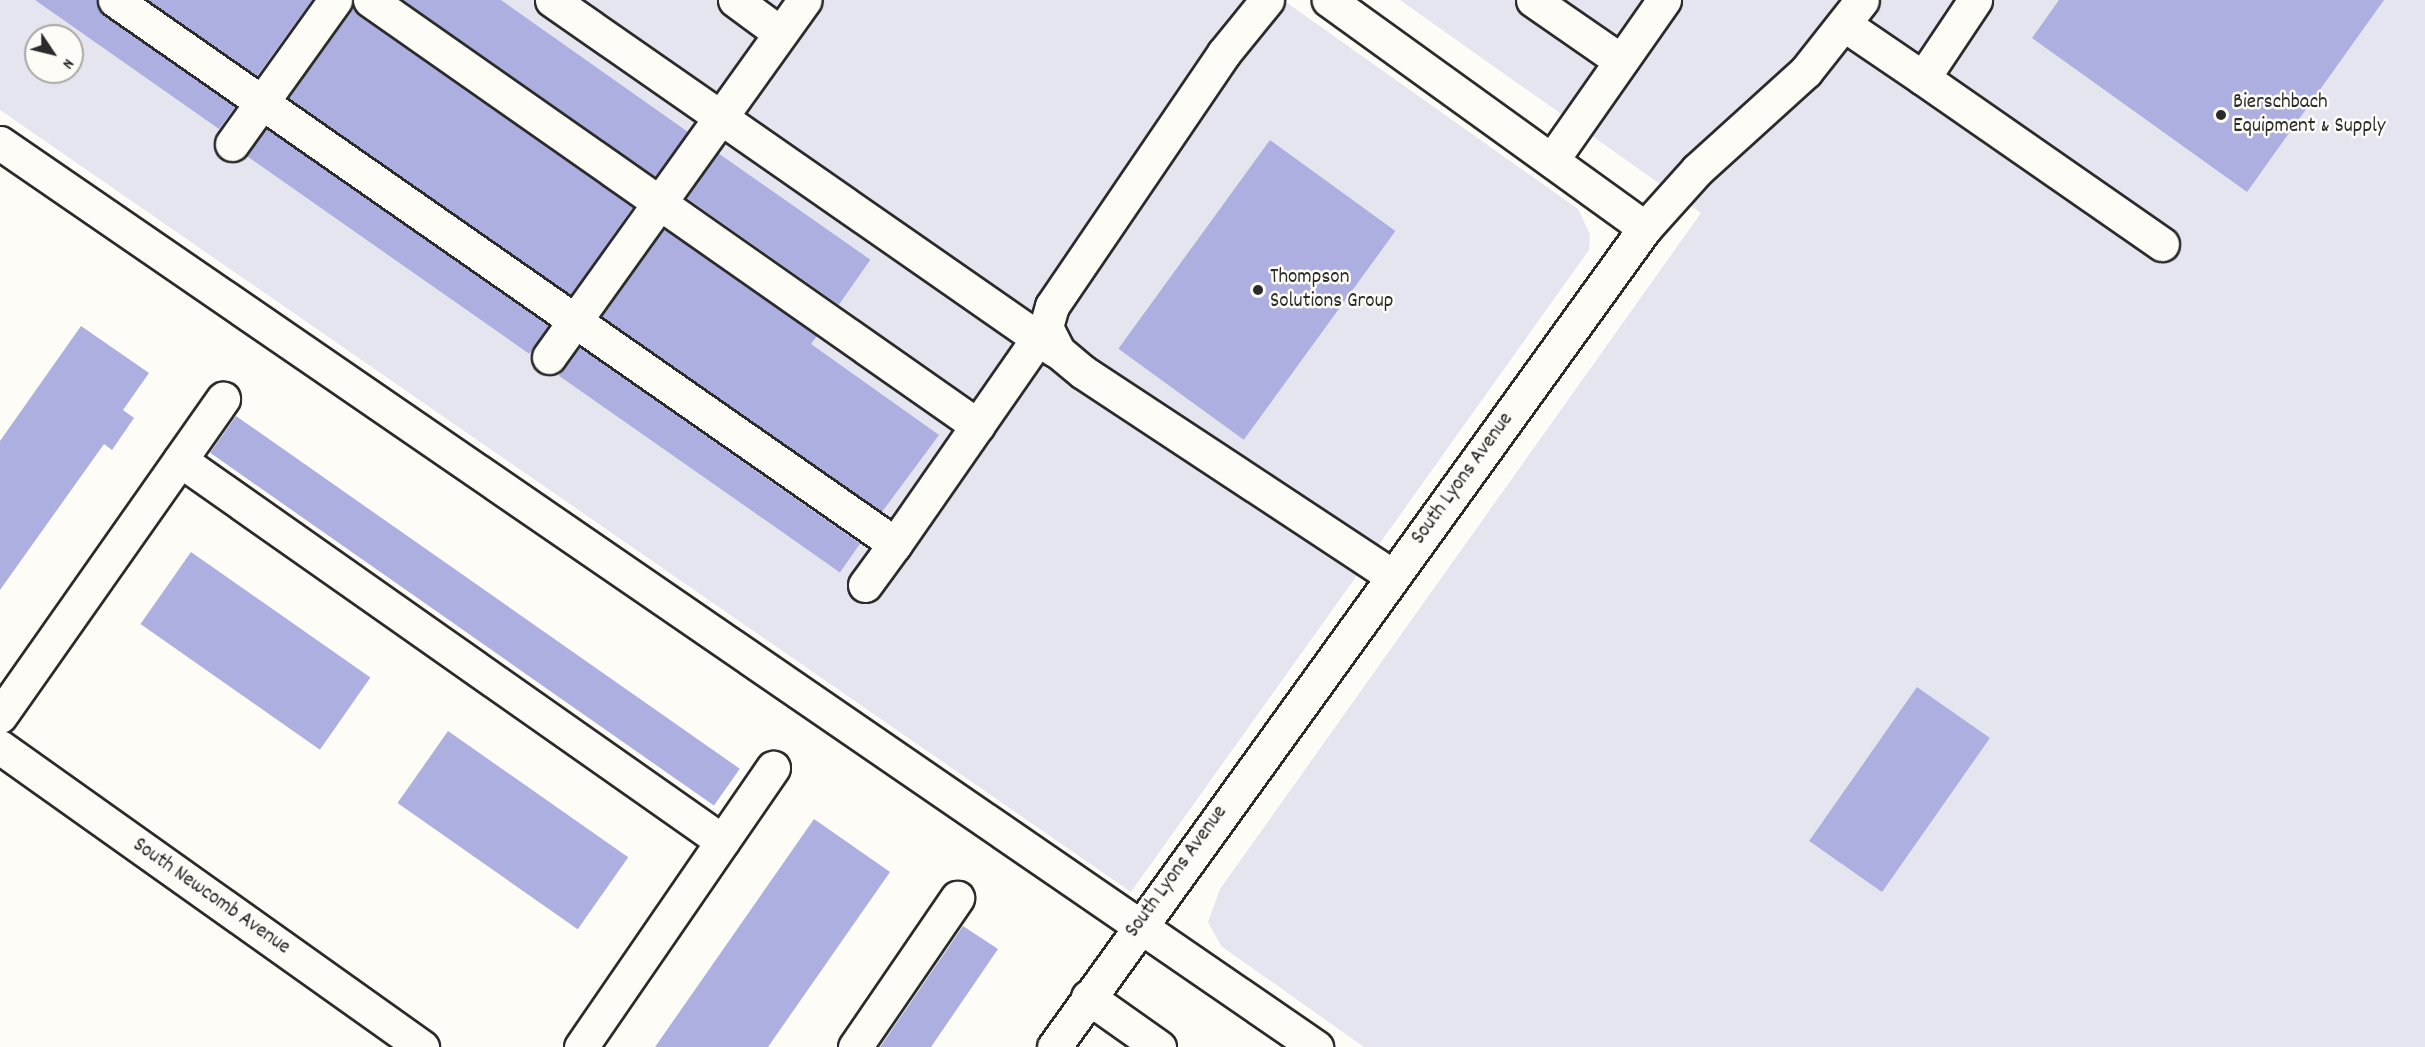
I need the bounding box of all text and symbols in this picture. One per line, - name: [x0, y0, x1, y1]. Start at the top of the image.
- north arrow: [24, 24, 84, 84]
- text: N: [56, 54, 79, 73]
- place label: Bierschbach Equipment & Supply: [2233, 90, 2386, 140]
- marker: Bierschbach Equipment & Supply: [2214, 108, 2228, 122]
- place label: Thompson Solutions Group: [1270, 265, 1393, 315]
- marker: Thompson Solutions Group: [1251, 283, 1265, 297]
- street label: South Lyons Avenue: [1407, 408, 1519, 550]
- street label: South Lyons Avenue: [1121, 801, 1233, 943]
- street label: South Newcomb Avenue: [127, 833, 295, 961]

